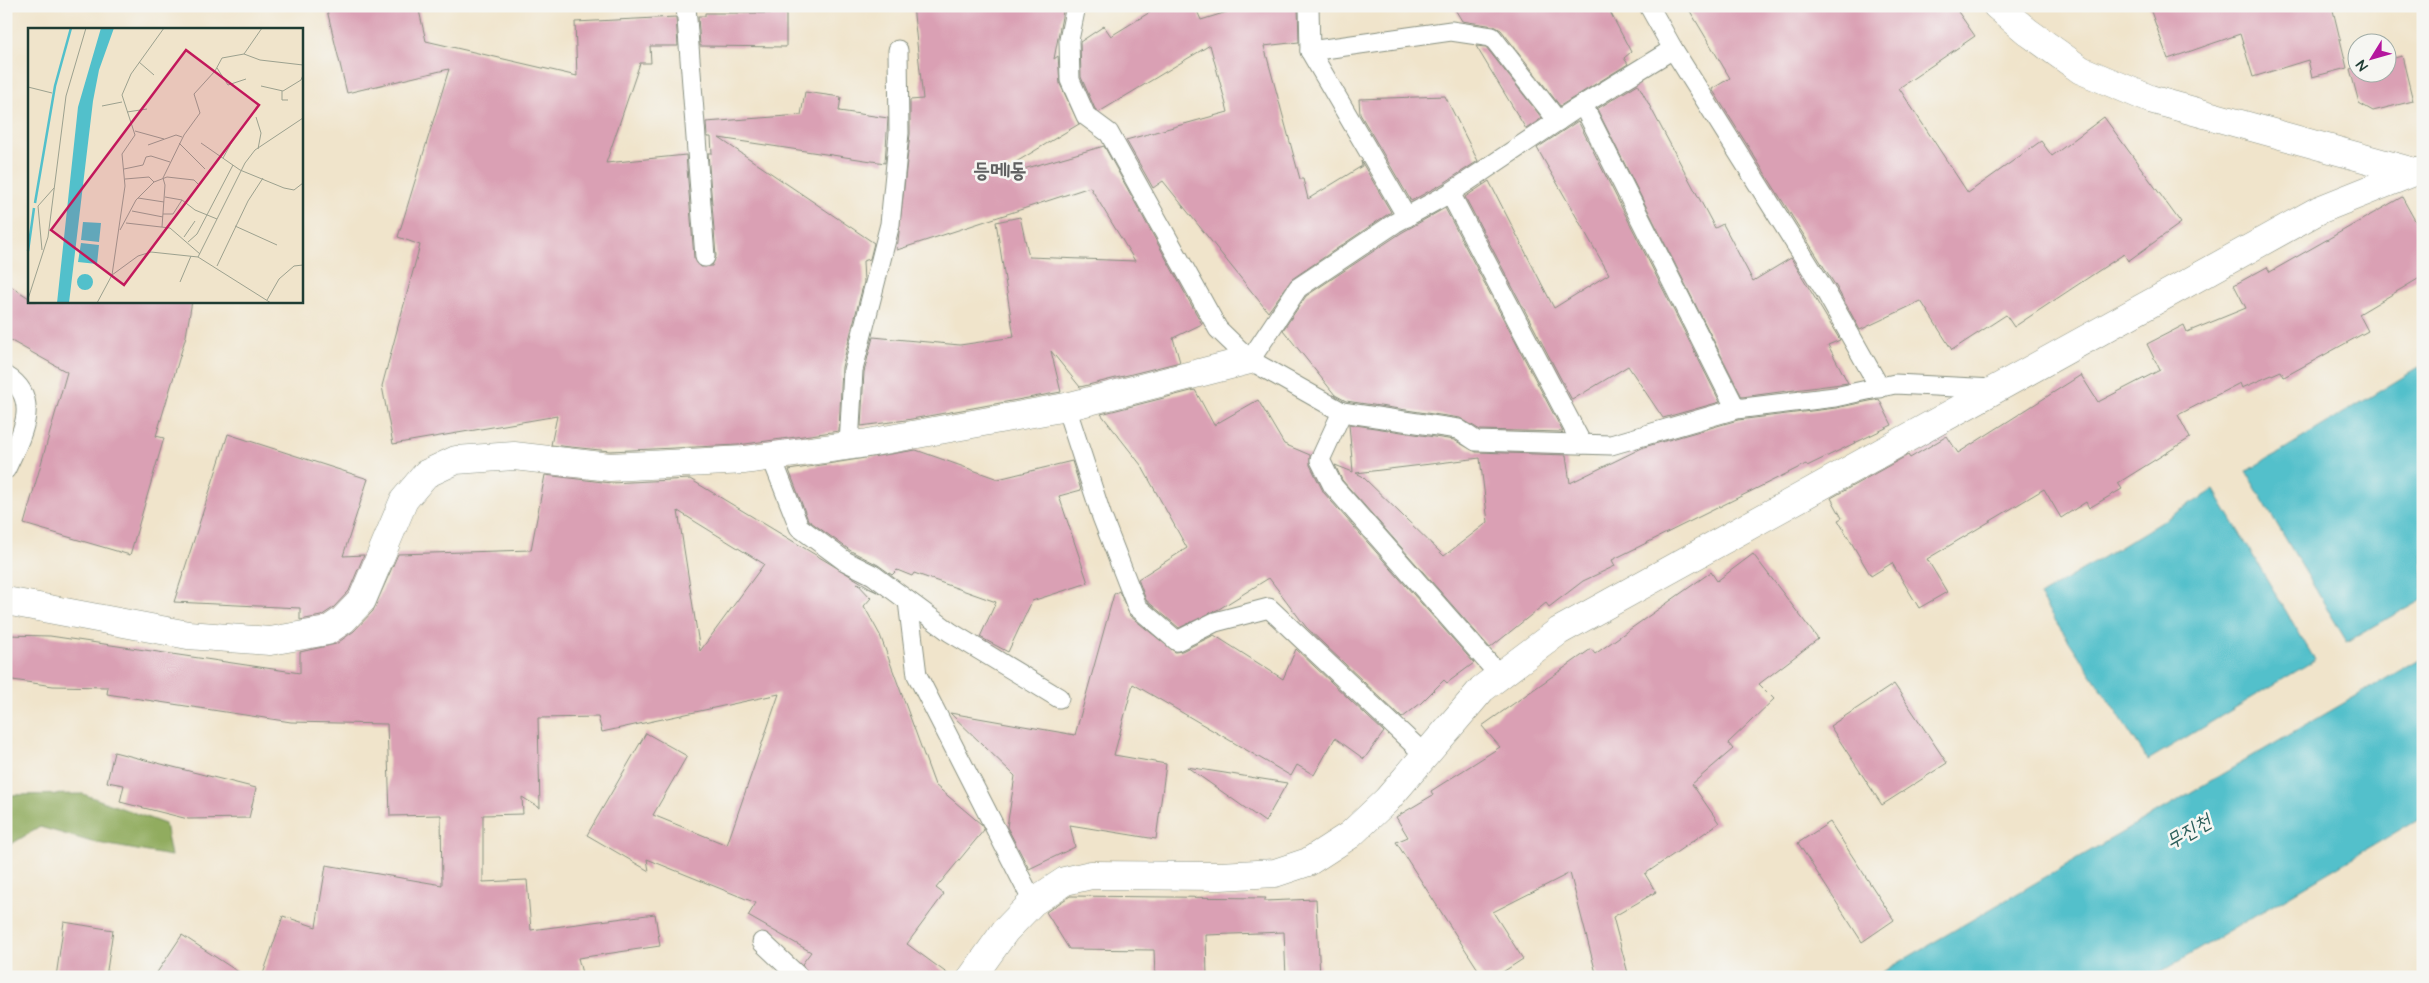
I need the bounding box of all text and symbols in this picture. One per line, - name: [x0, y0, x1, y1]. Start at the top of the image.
- inset map: [28, 28, 302, 302]
- north arrow: [2346, 32, 2396, 82]
- text: N: [2352, 56, 2373, 75]
- district label: 등메1동: [973, 156, 1027, 185]
- water label: 무진천: [2161, 807, 2218, 856]

